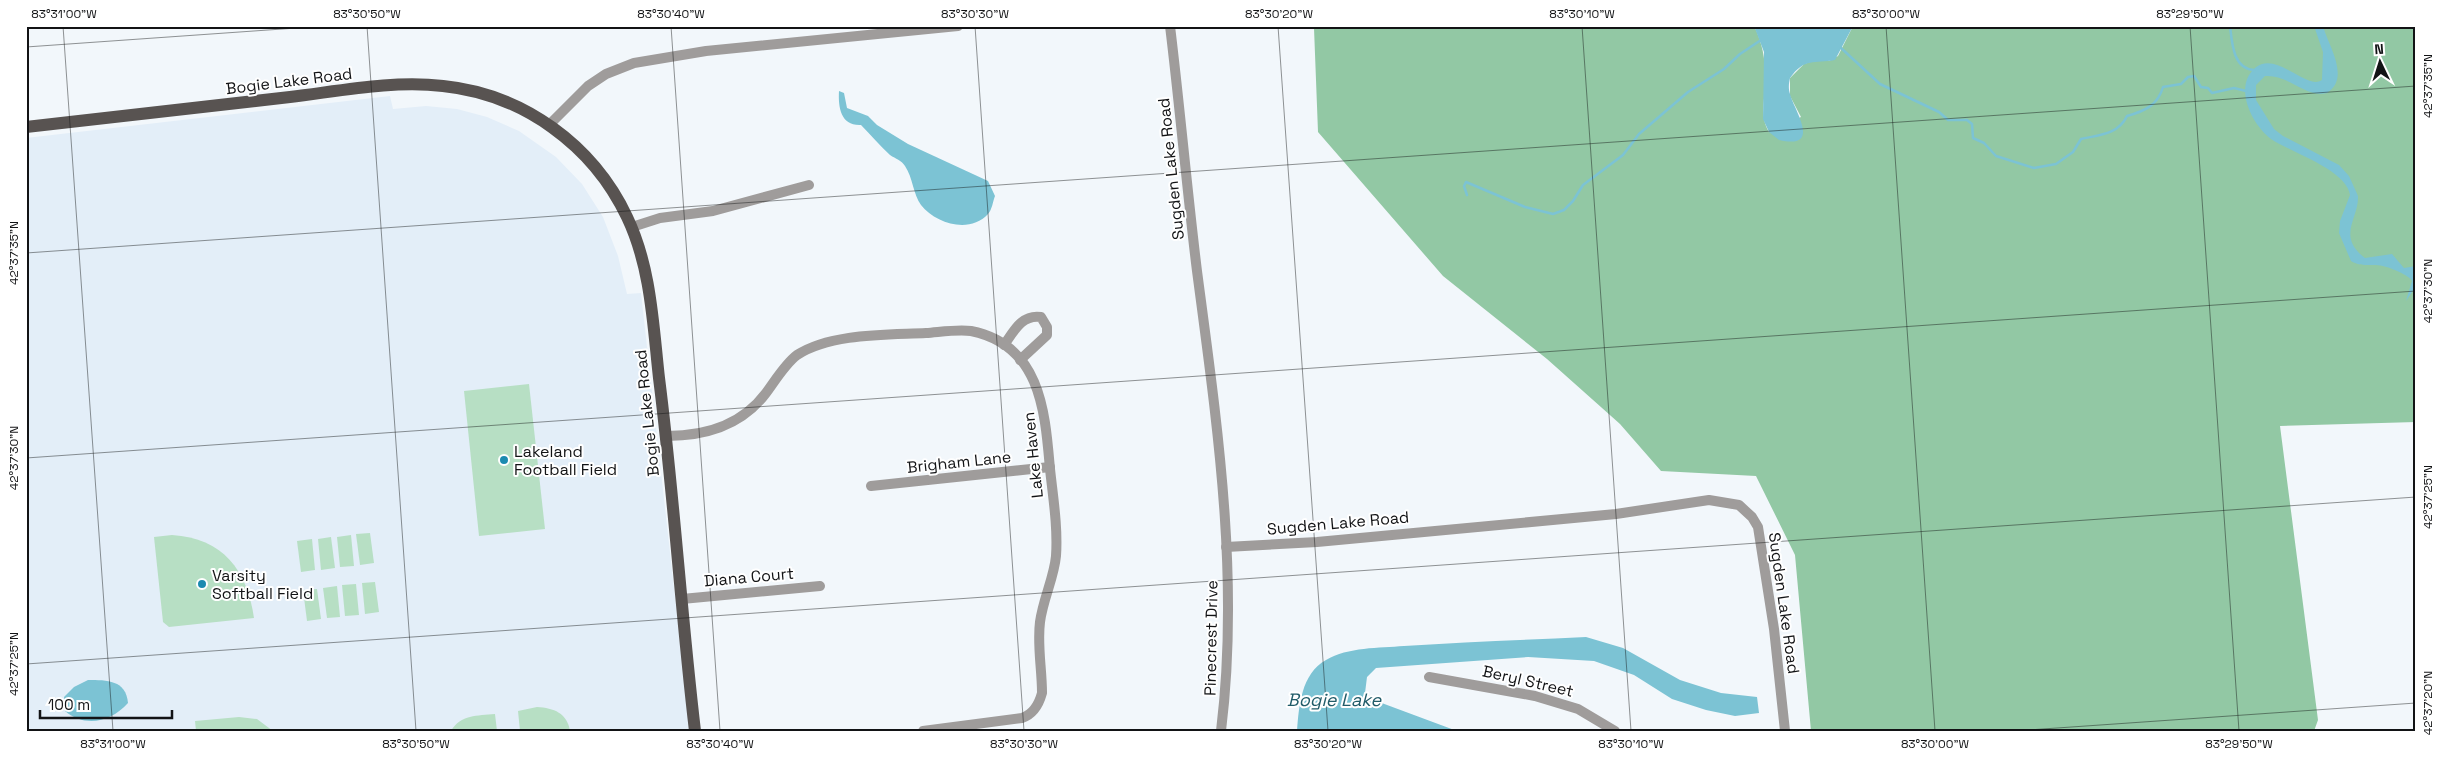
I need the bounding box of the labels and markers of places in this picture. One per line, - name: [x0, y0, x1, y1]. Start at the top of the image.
- place label: Lakeland Football Field: [514, 441, 617, 480]
- marker: Lakeland Football Field: [498, 454, 510, 466]
- place label: Varsity Softball Field: [212, 565, 313, 604]
- marker: Varsity Softball Field: [196, 578, 208, 590]

